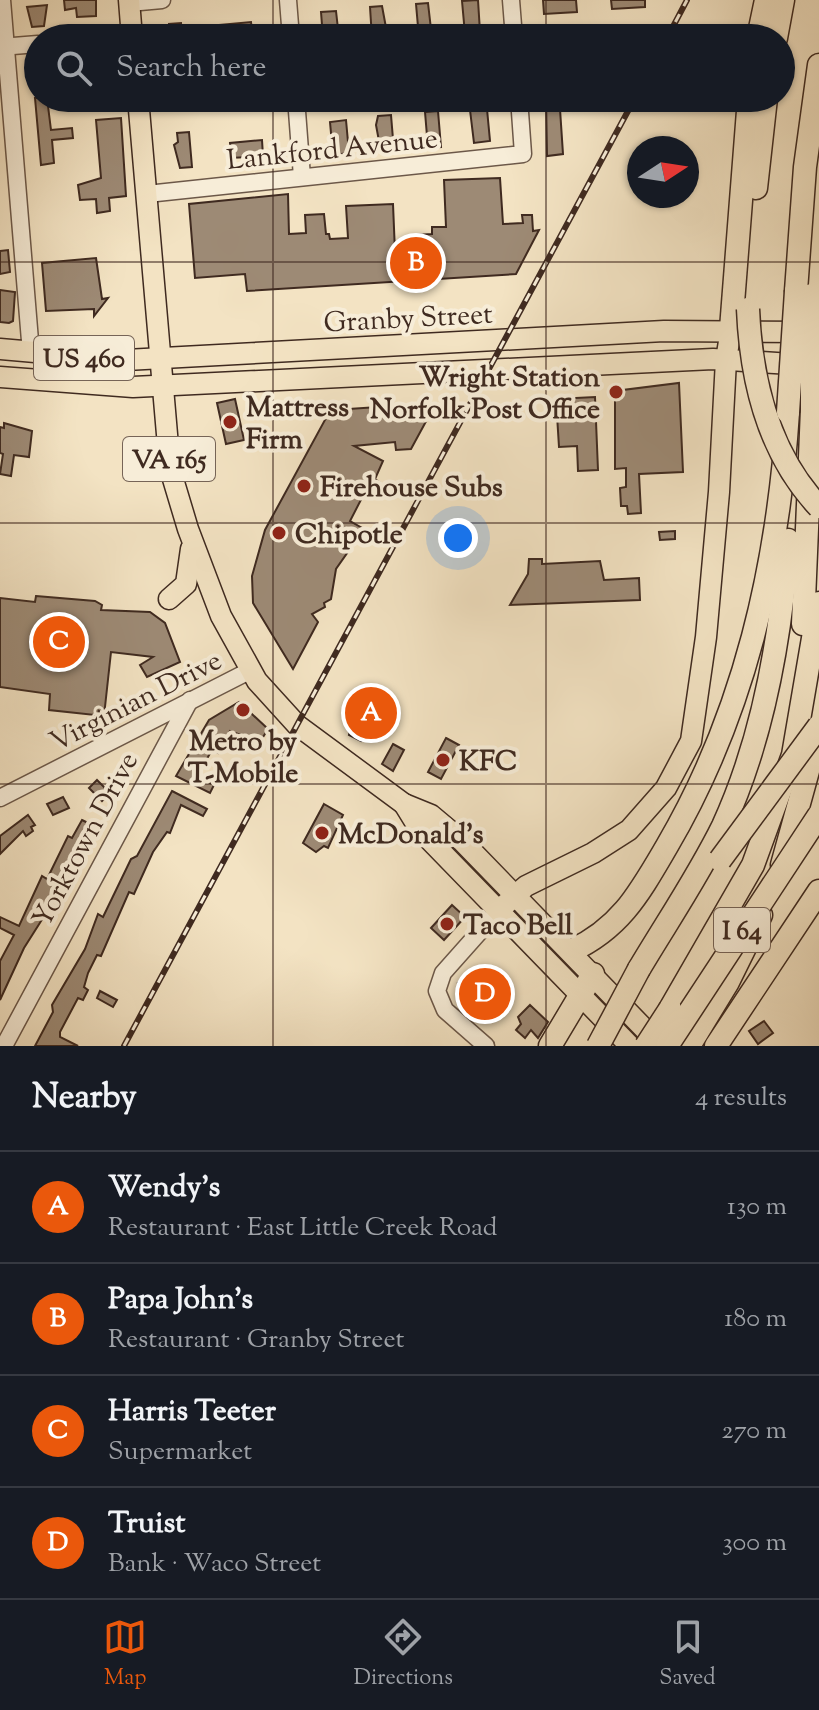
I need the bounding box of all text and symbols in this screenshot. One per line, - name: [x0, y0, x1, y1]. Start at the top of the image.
- search box: [24, 24, 795, 112]
- icon: search: [52, 46, 96, 90]
- text: Search here: [116, 47, 266, 90]
- street label: Lankford Avenue: [225, 120, 440, 182]
- north arrow: [627, 136, 699, 208]
- pin: B: [390, 233, 442, 293]
- street label: Granby Street: [323, 296, 494, 344]
- road number: US 460: [34, 336, 134, 380]
- place label: Wright Station Norfolk Post Office: [370, 359, 600, 431]
- marker: Wright Station Norfolk Post Office: [607, 383, 625, 401]
- place label: Mattress Firm: [246, 389, 349, 461]
- marker: Mattress Firm: [221, 413, 239, 431]
- road number: VA 165: [123, 437, 215, 481]
- place label: Firehouse Subs: [320, 469, 503, 509]
- marker: Firehouse Subs: [295, 477, 313, 495]
- place label: Chipotle: [295, 516, 403, 556]
- your location: [438, 518, 478, 558]
- marker: Chipotle: [270, 524, 288, 542]
- pin: C: [33, 612, 85, 672]
- street label: Virginian Drive: [43, 642, 229, 763]
- pin: A: [345, 683, 397, 743]
- marker: Metro by T-Mobile: [234, 701, 252, 719]
- place label: Metro by T-Mobile: [188, 723, 298, 795]
- place label: KFC: [459, 743, 517, 783]
- street label: Yorktown Drive: [24, 746, 150, 935]
- marker: KFC: [434, 751, 452, 769]
- place label: McDonald's: [338, 816, 484, 856]
- marker: McDonald's: [313, 824, 331, 842]
- place label: Taco Bell: [463, 907, 573, 947]
- road number: I 64: [714, 908, 770, 952]
- marker: Taco Bell: [438, 915, 456, 933]
- pin: D: [459, 964, 511, 1024]
- text: Nearby: [32, 1074, 137, 1123]
- text: 4 results: [695, 1080, 787, 1117]
- text: Wendy's: [108, 1167, 220, 1210]
- text: A: [47, 1189, 69, 1226]
- text: 130 m: [727, 1189, 787, 1226]
- text: Restaurant · East Little Creek Road: [108, 1210, 497, 1247]
- text: Papa John's: [108, 1279, 253, 1322]
- text: B: [50, 1301, 66, 1338]
- text: 180 m: [724, 1301, 787, 1338]
- text: Restaurant · Granby Street: [108, 1322, 404, 1359]
- text: Harris Teeter: [108, 1391, 276, 1434]
- text: C: [48, 1413, 68, 1450]
- text: 270 m: [722, 1413, 787, 1450]
- text: Supermarket: [108, 1434, 252, 1471]
- text: Truist: [108, 1503, 186, 1546]
- text: D: [48, 1525, 68, 1562]
- text: 300 m: [722, 1525, 787, 1562]
- text: Bank · Waco Street: [108, 1546, 321, 1583]
- tab: Map: [103, 1615, 147, 1695]
- tab: Directions: [354, 1615, 453, 1695]
- tab: Saved: [659, 1615, 716, 1695]

